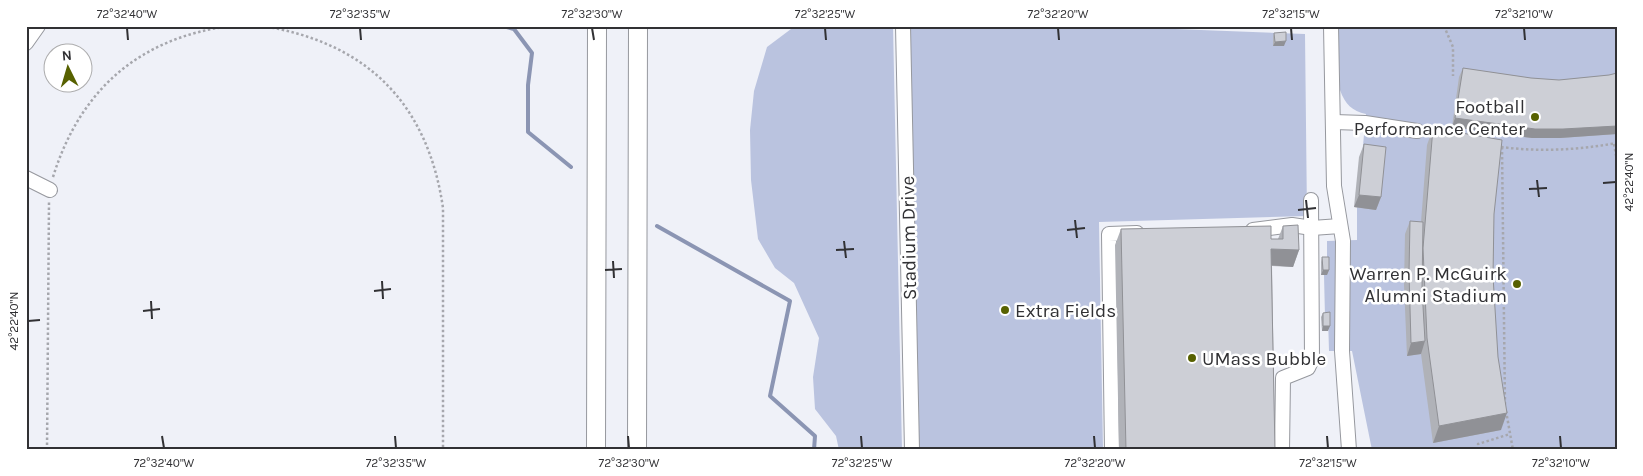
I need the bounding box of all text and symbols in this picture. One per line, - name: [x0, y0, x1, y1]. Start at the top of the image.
- text: 72°32'40"W: [97, 7, 158, 21]
- text: 72°32'35"W: [330, 7, 391, 21]
- text: 72°32'30"W: [562, 7, 623, 21]
- text: 72°32'25"W: [795, 7, 855, 21]
- text: 72°32'20"W: [1028, 7, 1089, 21]
- text: 72°32'15"W: [1262, 7, 1320, 21]
- text: 72°32'10"W: [1495, 7, 1553, 21]
- north arrow: [42, 42, 92, 92]
- text: N: [61, 47, 73, 64]
- place label: Football Performance Center: [1354, 96, 1525, 140]
- marker: Football Performance Center: [1529, 111, 1541, 123]
- text: 42°22'40"N: [1622, 153, 1636, 211]
- street label: Stadium Drive: [897, 176, 921, 300]
- place label: Warren P. McGuirk Alumni Stadium: [1349, 263, 1507, 307]
- marker: Warren P. McGuirk Alumni Stadium: [1511, 278, 1523, 290]
- text: 42°22'40"N: [7, 292, 21, 350]
- place label: Extra Fields: [1015, 300, 1116, 322]
- marker: Extra Fields: [999, 304, 1011, 316]
- place label: UMass Bubble: [1202, 348, 1326, 370]
- marker: UMass Bubble: [1186, 352, 1198, 364]
- text: 72°32'40"W: [134, 456, 195, 470]
- text: 72°32'35"W: [366, 456, 427, 470]
- text: 72°32'30"W: [599, 456, 660, 470]
- text: 72°32'25"W: [832, 456, 892, 470]
- text: 72°32'20"W: [1065, 456, 1126, 470]
- text: 72°32'15"W: [1299, 456, 1357, 470]
- text: 72°32'10"W: [1532, 456, 1590, 470]

